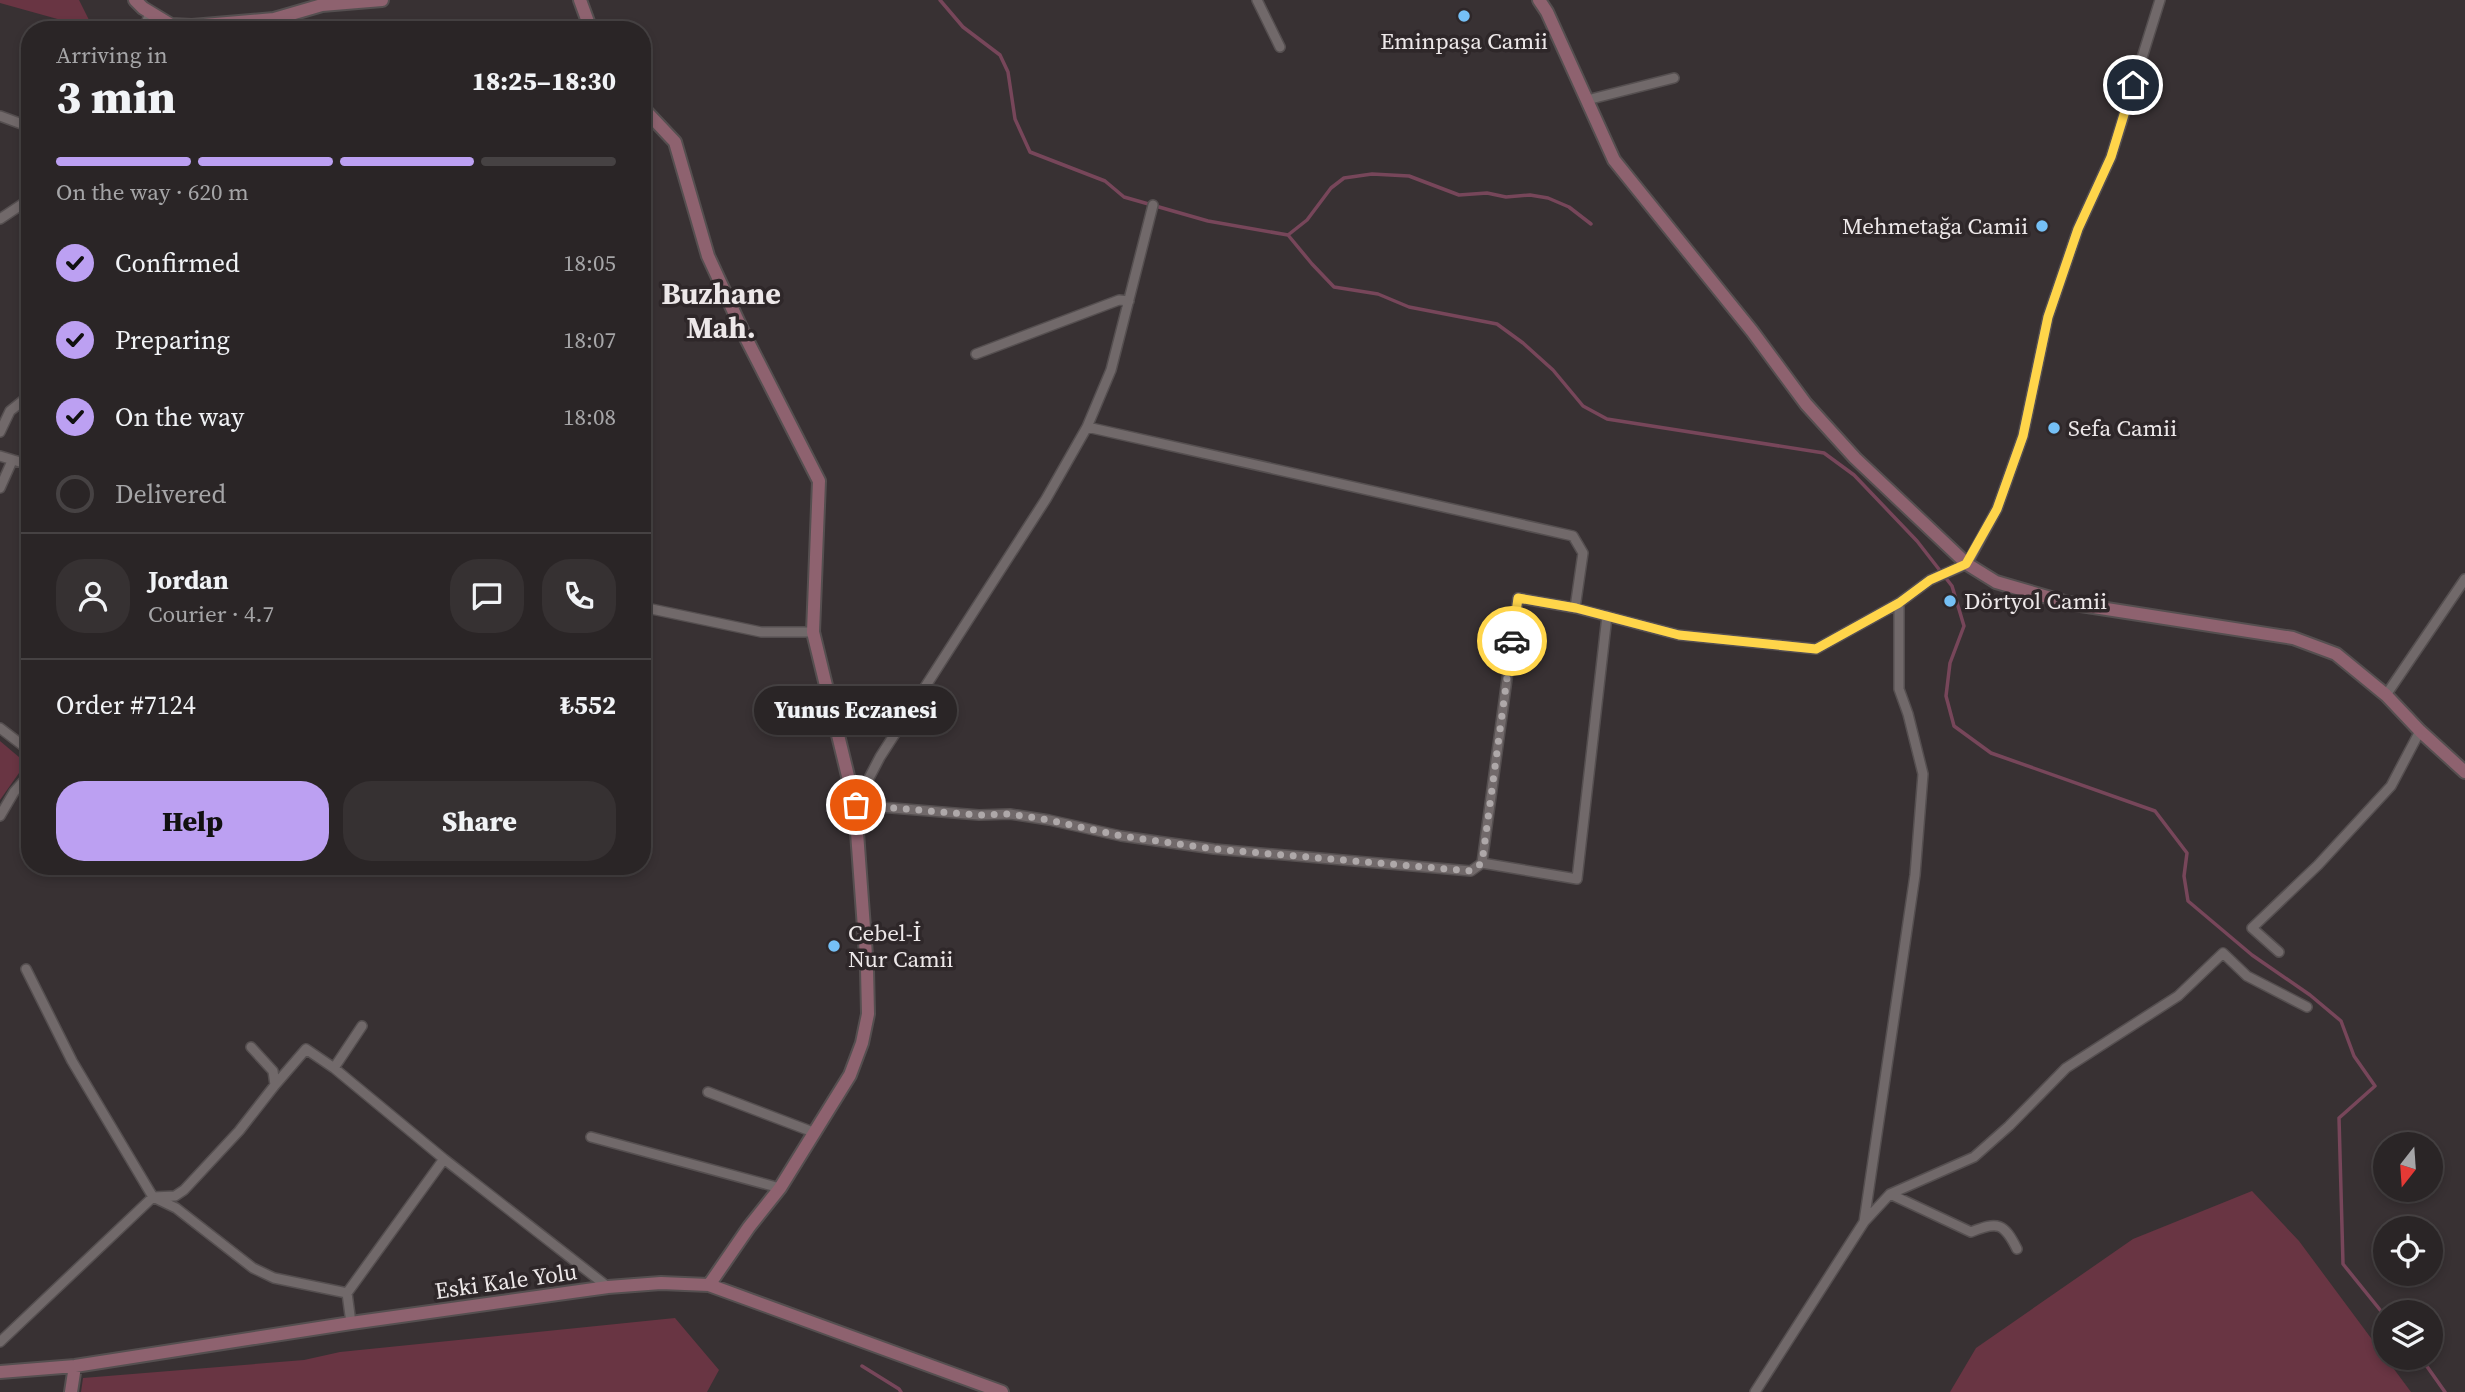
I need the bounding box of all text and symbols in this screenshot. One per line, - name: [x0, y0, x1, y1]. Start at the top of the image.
- marker: Eminpaşa Camii: [1456, 8, 1472, 24]
- place label: Eminpaşa Camii: [1380, 25, 1548, 57]
- text: Arriving in: [56, 39, 168, 71]
- pin: [2103, 55, 2163, 115]
- text: 18:25–18:30: [472, 63, 616, 99]
- text: 3 min: [56, 65, 176, 128]
- icon: home: [2114, 66, 2152, 104]
- text: On the way · 620 m: [56, 176, 249, 208]
- place label: Mehmetağa Camii: [1842, 210, 2028, 242]
- marker: Mehmetağa Camii: [2034, 218, 2050, 234]
- icon: check: [56, 244, 94, 282]
- text: Confirmed: [115, 245, 240, 281]
- text: 18:05: [563, 247, 616, 279]
- district label: Buzhane Mah.: [661, 273, 781, 348]
- icon: check: [56, 321, 94, 359]
- text: Preparing: [115, 322, 230, 358]
- text: 18:07: [563, 324, 616, 356]
- icon: check: [56, 398, 94, 436]
- text: On the way: [115, 399, 244, 435]
- text: 18:08: [563, 401, 616, 433]
- place label: Sefa Camii: [2068, 412, 2177, 444]
- marker: Sefa Camii: [2046, 420, 2062, 436]
- text: Delivered: [115, 476, 226, 512]
- button: person: [56, 559, 130, 633]
- button: chat: [450, 559, 524, 633]
- button: phone: [542, 559, 616, 633]
- text: Jordan: [148, 562, 229, 598]
- place label: Dörtyol Camii: [1964, 585, 2107, 617]
- marker: Dörtyol Camii: [1942, 593, 1958, 609]
- text: Courier · 4.7: [148, 598, 274, 630]
- courier: [1477, 606, 1547, 676]
- icon: car: [1493, 622, 1531, 660]
- callout: Yunus Eczanesi: [754, 686, 958, 735]
- text: Order #7124: [56, 687, 196, 723]
- text: ₺552: [560, 687, 616, 723]
- text: Yunus Eczanesi: [774, 694, 937, 726]
- pin: [826, 775, 886, 835]
- button: Help: [56, 781, 329, 861]
- button: Share: [343, 781, 616, 861]
- icon: bag: [837, 786, 875, 824]
- place label: Cebel-İ Nur Camii: [848, 917, 954, 975]
- marker: Cebel-İ Nur Camii: [826, 938, 842, 954]
- north arrow: [2373, 1132, 2443, 1202]
- map controls: [2373, 1132, 2443, 1370]
- button: locate: [2373, 1216, 2443, 1286]
- street label: Eski Kale Yolu: [433, 1255, 579, 1307]
- button: layers: [2373, 1300, 2443, 1370]

